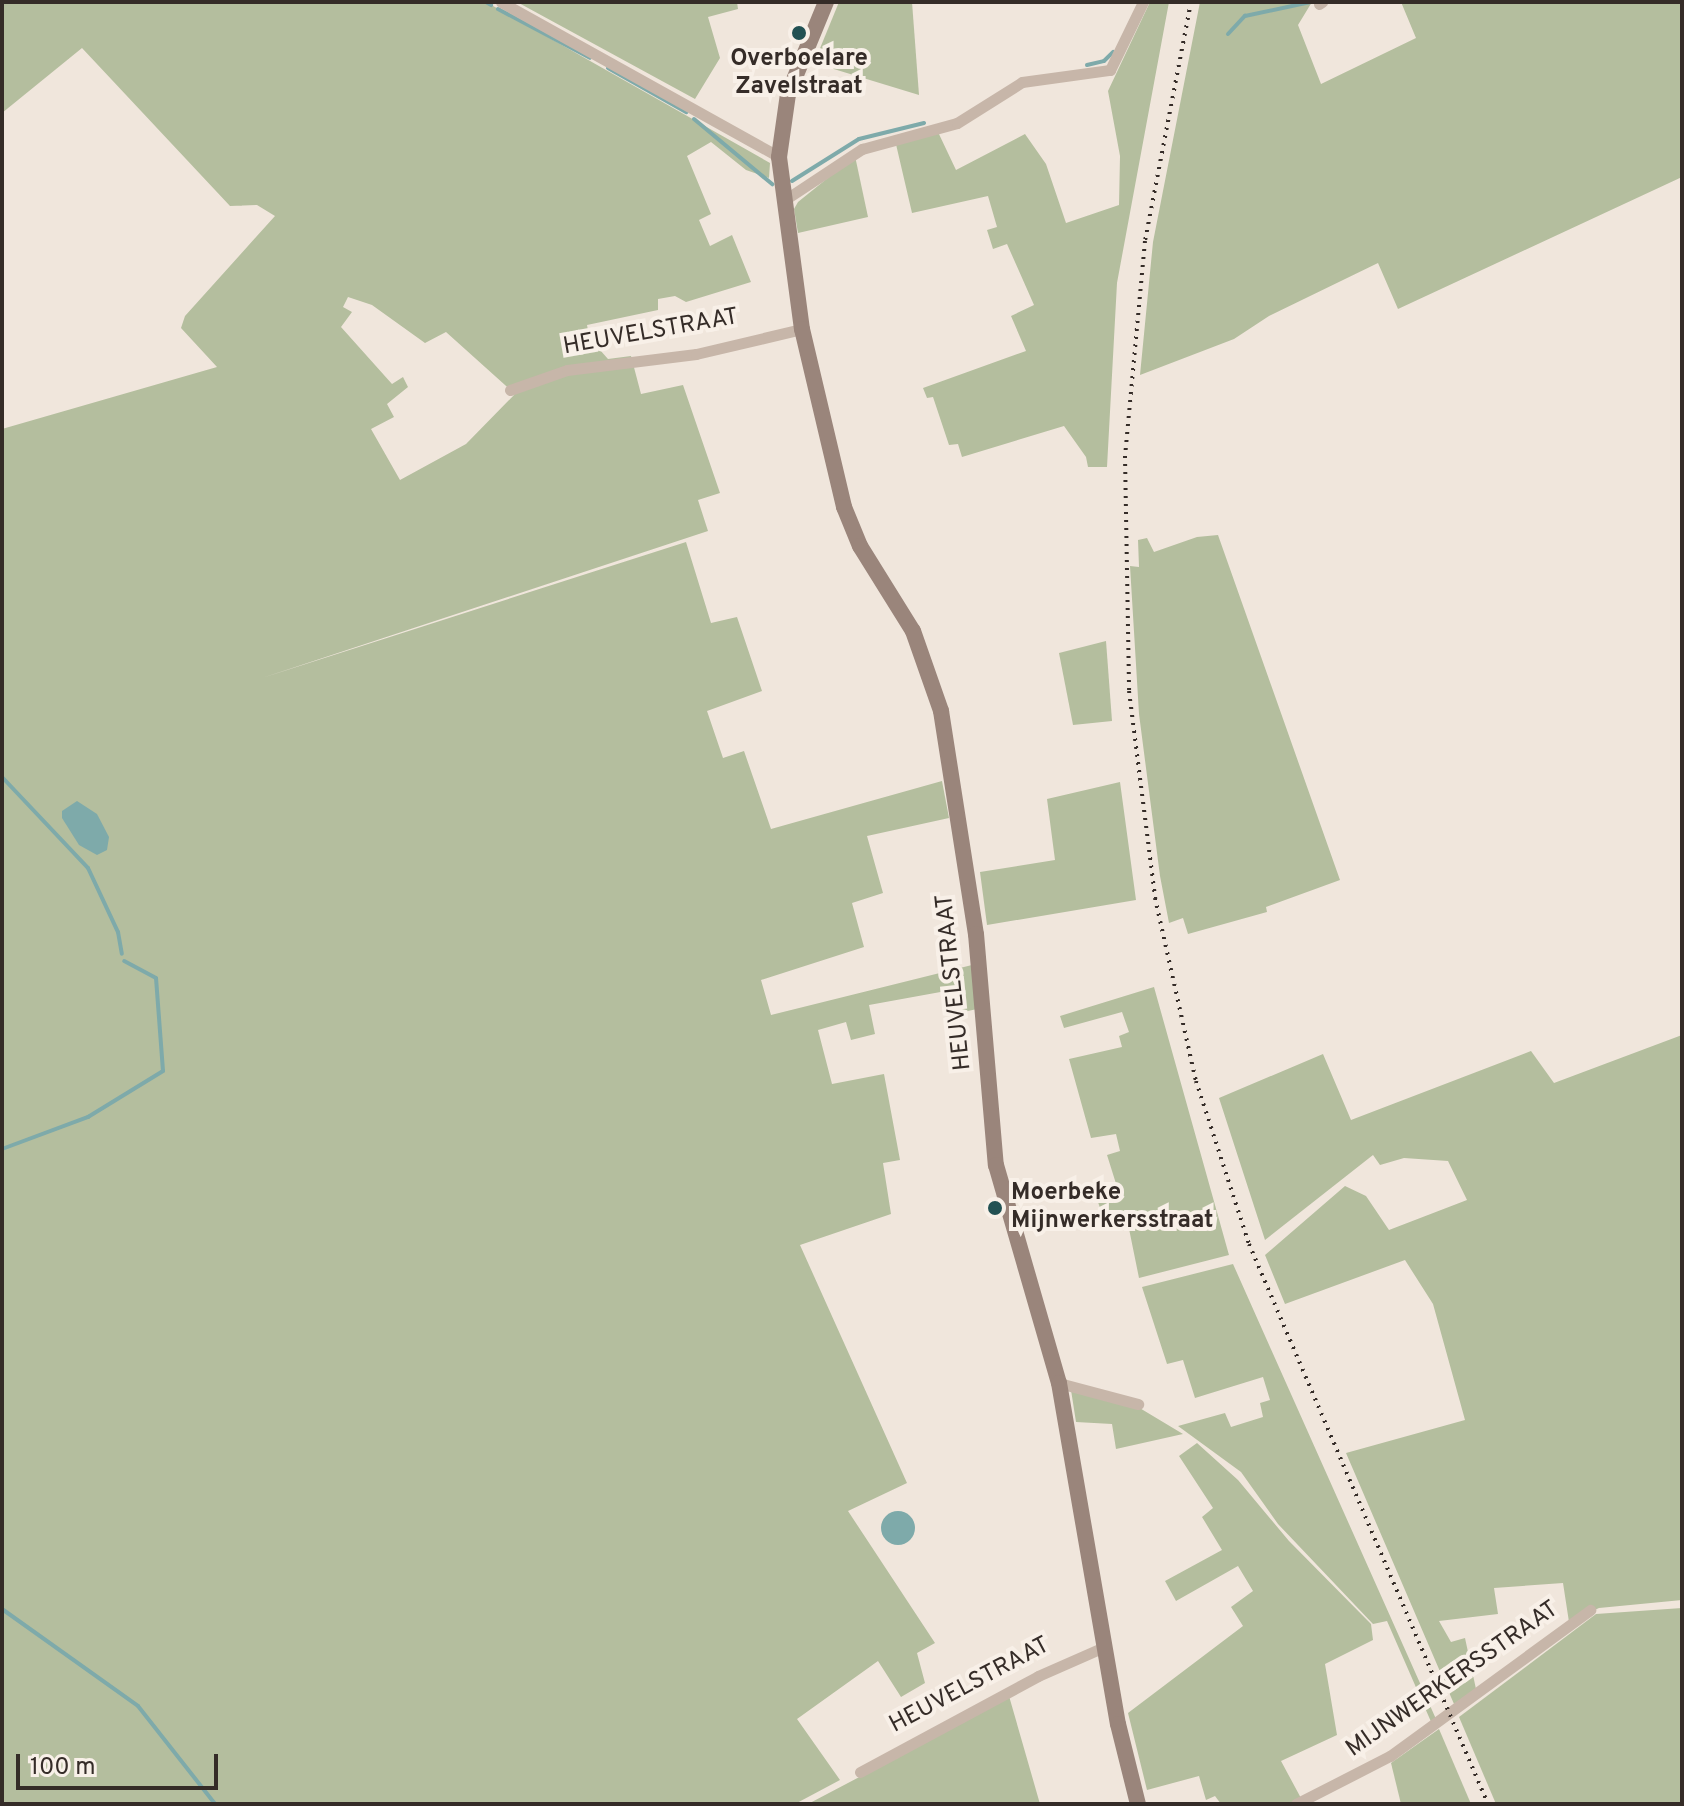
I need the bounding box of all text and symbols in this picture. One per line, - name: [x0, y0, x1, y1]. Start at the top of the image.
- marker: Overboelare Zavelstraat: [790, 24, 808, 42]
- place label: Overboelare Zavelstraat: [730, 46, 868, 102]
- street label: HEUVELSTRAAT: [561, 303, 741, 363]
- street label: HEUVELSTRAAT: [931, 892, 979, 1072]
- place label: Moerbeke Mijnwerkersstraat: [1011, 1180, 1213, 1236]
- marker: Moerbeke Mijnwerkersstraat: [986, 1199, 1004, 1217]
- street label: MIJNWERKERSSTRAAT: [1341, 1596, 1565, 1764]
- street label: HEUVELSTRAAT: [885, 1632, 1055, 1740]
- scale bar: [20, 1738, 222, 1788]
- text: 100 m: [30, 1753, 96, 1783]

